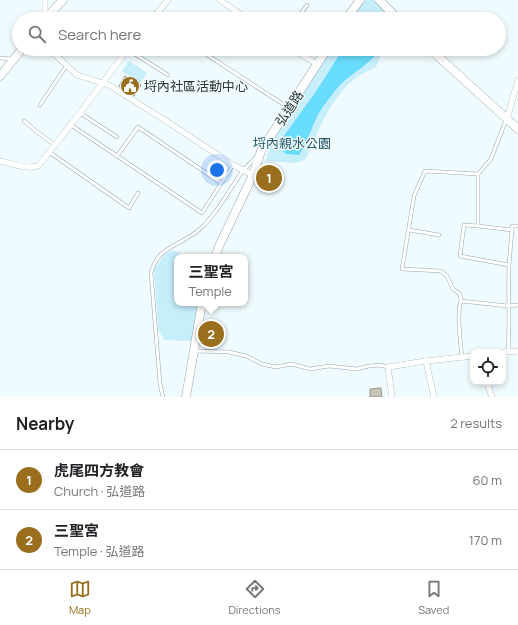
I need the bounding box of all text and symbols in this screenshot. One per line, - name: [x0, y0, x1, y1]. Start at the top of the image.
- search box: [12, 12, 506, 56]
- icon: search: [26, 23, 48, 45]
- text: Search here: [58, 24, 141, 45]
- public building icon: 埒內社區活動中心: [119, 75, 141, 97]
- place label: 埒內社區活動中心: [144, 77, 248, 95]
- street label: 弘道路: [271, 87, 307, 129]
- park label: 埒內親水公園: [253, 134, 331, 152]
- your location: [207, 160, 227, 180]
- pin: 1: [256, 163, 282, 193]
- popup: [174, 254, 248, 306]
- text: 三聖宮: [188, 261, 234, 282]
- text: Temple: [188, 282, 232, 300]
- pin: 2: [198, 319, 224, 349]
- map controls: [470, 349, 506, 385]
- button: locate: [470, 349, 506, 385]
- text: Nearby: [16, 412, 74, 435]
- text: 2 results: [450, 414, 502, 432]
- text: 虎尾四方教會: [54, 460, 144, 481]
- text: 1: [26, 471, 32, 489]
- text: 60 m: [472, 471, 502, 489]
- text: Church · 弘道路: [54, 482, 145, 500]
- text: 三聖宮: [54, 520, 99, 541]
- text: 2: [25, 531, 33, 549]
- text: 170 m: [469, 531, 502, 549]
- text: Temple · 弘道路: [54, 542, 145, 560]
- tab: Map: [69, 578, 91, 617]
- tab: Directions: [228, 578, 281, 617]
- tab: Saved: [418, 578, 449, 617]

